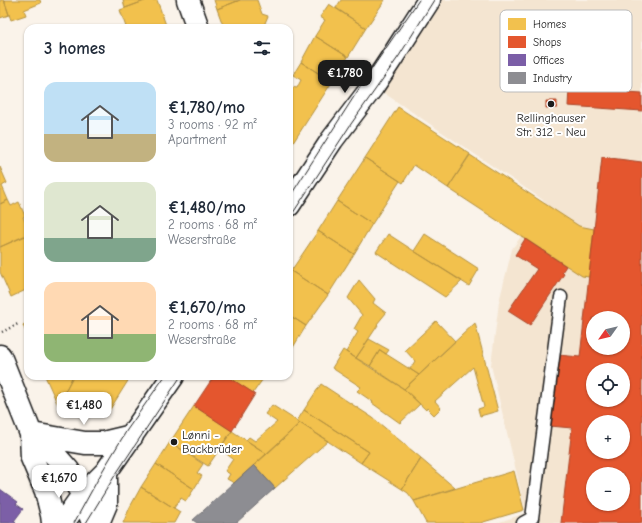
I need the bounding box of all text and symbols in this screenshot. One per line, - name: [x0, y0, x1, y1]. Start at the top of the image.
- legend: [500, 10, 632, 92]
- text: Homes: [533, 18, 566, 31]
- text: Shops: [533, 36, 562, 49]
- icon: filters: [251, 37, 273, 59]
- text: 3 homes: [44, 39, 105, 58]
- text: Offices: [533, 54, 565, 67]
- pin: €1,780: [312, 60, 378, 94]
- text: €1,780: [327, 65, 363, 80]
- text: Industry: [533, 72, 572, 85]
- icon: home: [76, 98, 124, 146]
- text: €1,780/mo: [168, 98, 245, 117]
- marker: Rellinghauser Str. 312 - Neu: [546, 99, 556, 109]
- place label: Rellinghauser Str. 312 - Neu: [516, 111, 586, 139]
- text: 3 rooms · 92 m²: [168, 117, 257, 132]
- text: Apartment: [168, 132, 226, 147]
- icon: home: [76, 198, 124, 246]
- text: €1,480/mo: [168, 198, 246, 217]
- text: 2 rooms · 68 m²: [168, 217, 257, 232]
- text: Weserstraße: [168, 232, 236, 247]
- icon: home: [76, 298, 124, 346]
- text: €1,670/mo: [168, 298, 246, 317]
- north arrow: [586, 311, 630, 355]
- map controls: [586, 311, 630, 511]
- text: 2 rooms · 68 m²: [168, 317, 257, 332]
- text: Weserstraße: [168, 332, 236, 347]
- button: locate: [586, 363, 630, 407]
- pin: €1,480: [51, 392, 117, 426]
- text: €1,480: [66, 397, 102, 412]
- button: +: [586, 415, 630, 459]
- place label: Lønni - Backbrüder: [182, 428, 242, 456]
- marker: Lønni - Backbrüder: [169, 437, 179, 447]
- pin: €1,670: [26, 465, 92, 499]
- button: −: [586, 467, 630, 511]
- text: €1,670: [41, 470, 77, 485]

